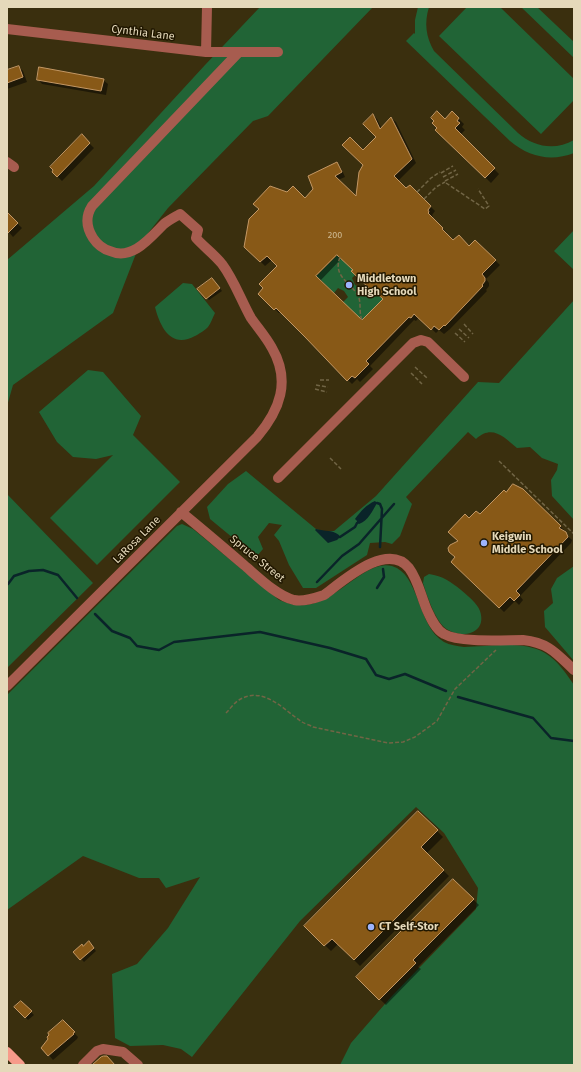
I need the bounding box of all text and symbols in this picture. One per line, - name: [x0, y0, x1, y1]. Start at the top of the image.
- street label: Cynthia Lane: [111, 23, 175, 43]
- house number: 200: [328, 230, 342, 240]
- place label: Middletown High School: [357, 272, 416, 298]
- marker: Middletown High School: [344, 280, 354, 290]
- street label: LaRosa Lane: [110, 513, 164, 567]
- place label: Keigwin Middle School: [492, 530, 563, 556]
- street label: Spruce Street: [227, 533, 287, 585]
- marker: Keigwin Middle School: [479, 538, 489, 548]
- place label: CT Self-Stor: [379, 920, 438, 934]
- marker: CT Self-Stor: [366, 922, 376, 932]

